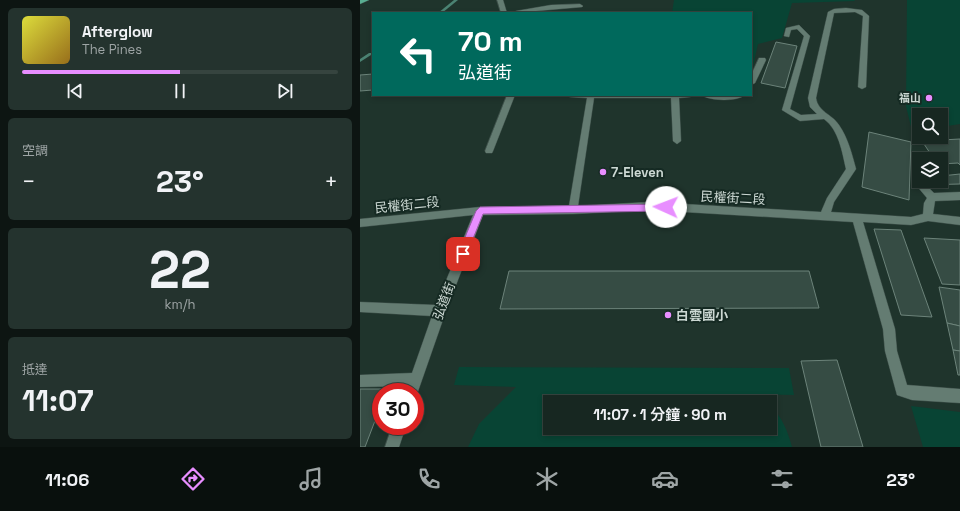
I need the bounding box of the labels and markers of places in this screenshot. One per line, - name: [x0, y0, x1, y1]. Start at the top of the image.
- place label: 福山: [899, 91, 921, 105]
- marker: 福山: [924, 93, 934, 103]
- place label: 7-Eleven: [611, 164, 664, 181]
- marker: 7-Eleven: [598, 167, 608, 177]
- pin: [446, 237, 480, 271]
- place label: 白雲國小: [676, 307, 729, 324]
- marker: 白雲國小: [663, 310, 673, 320]

